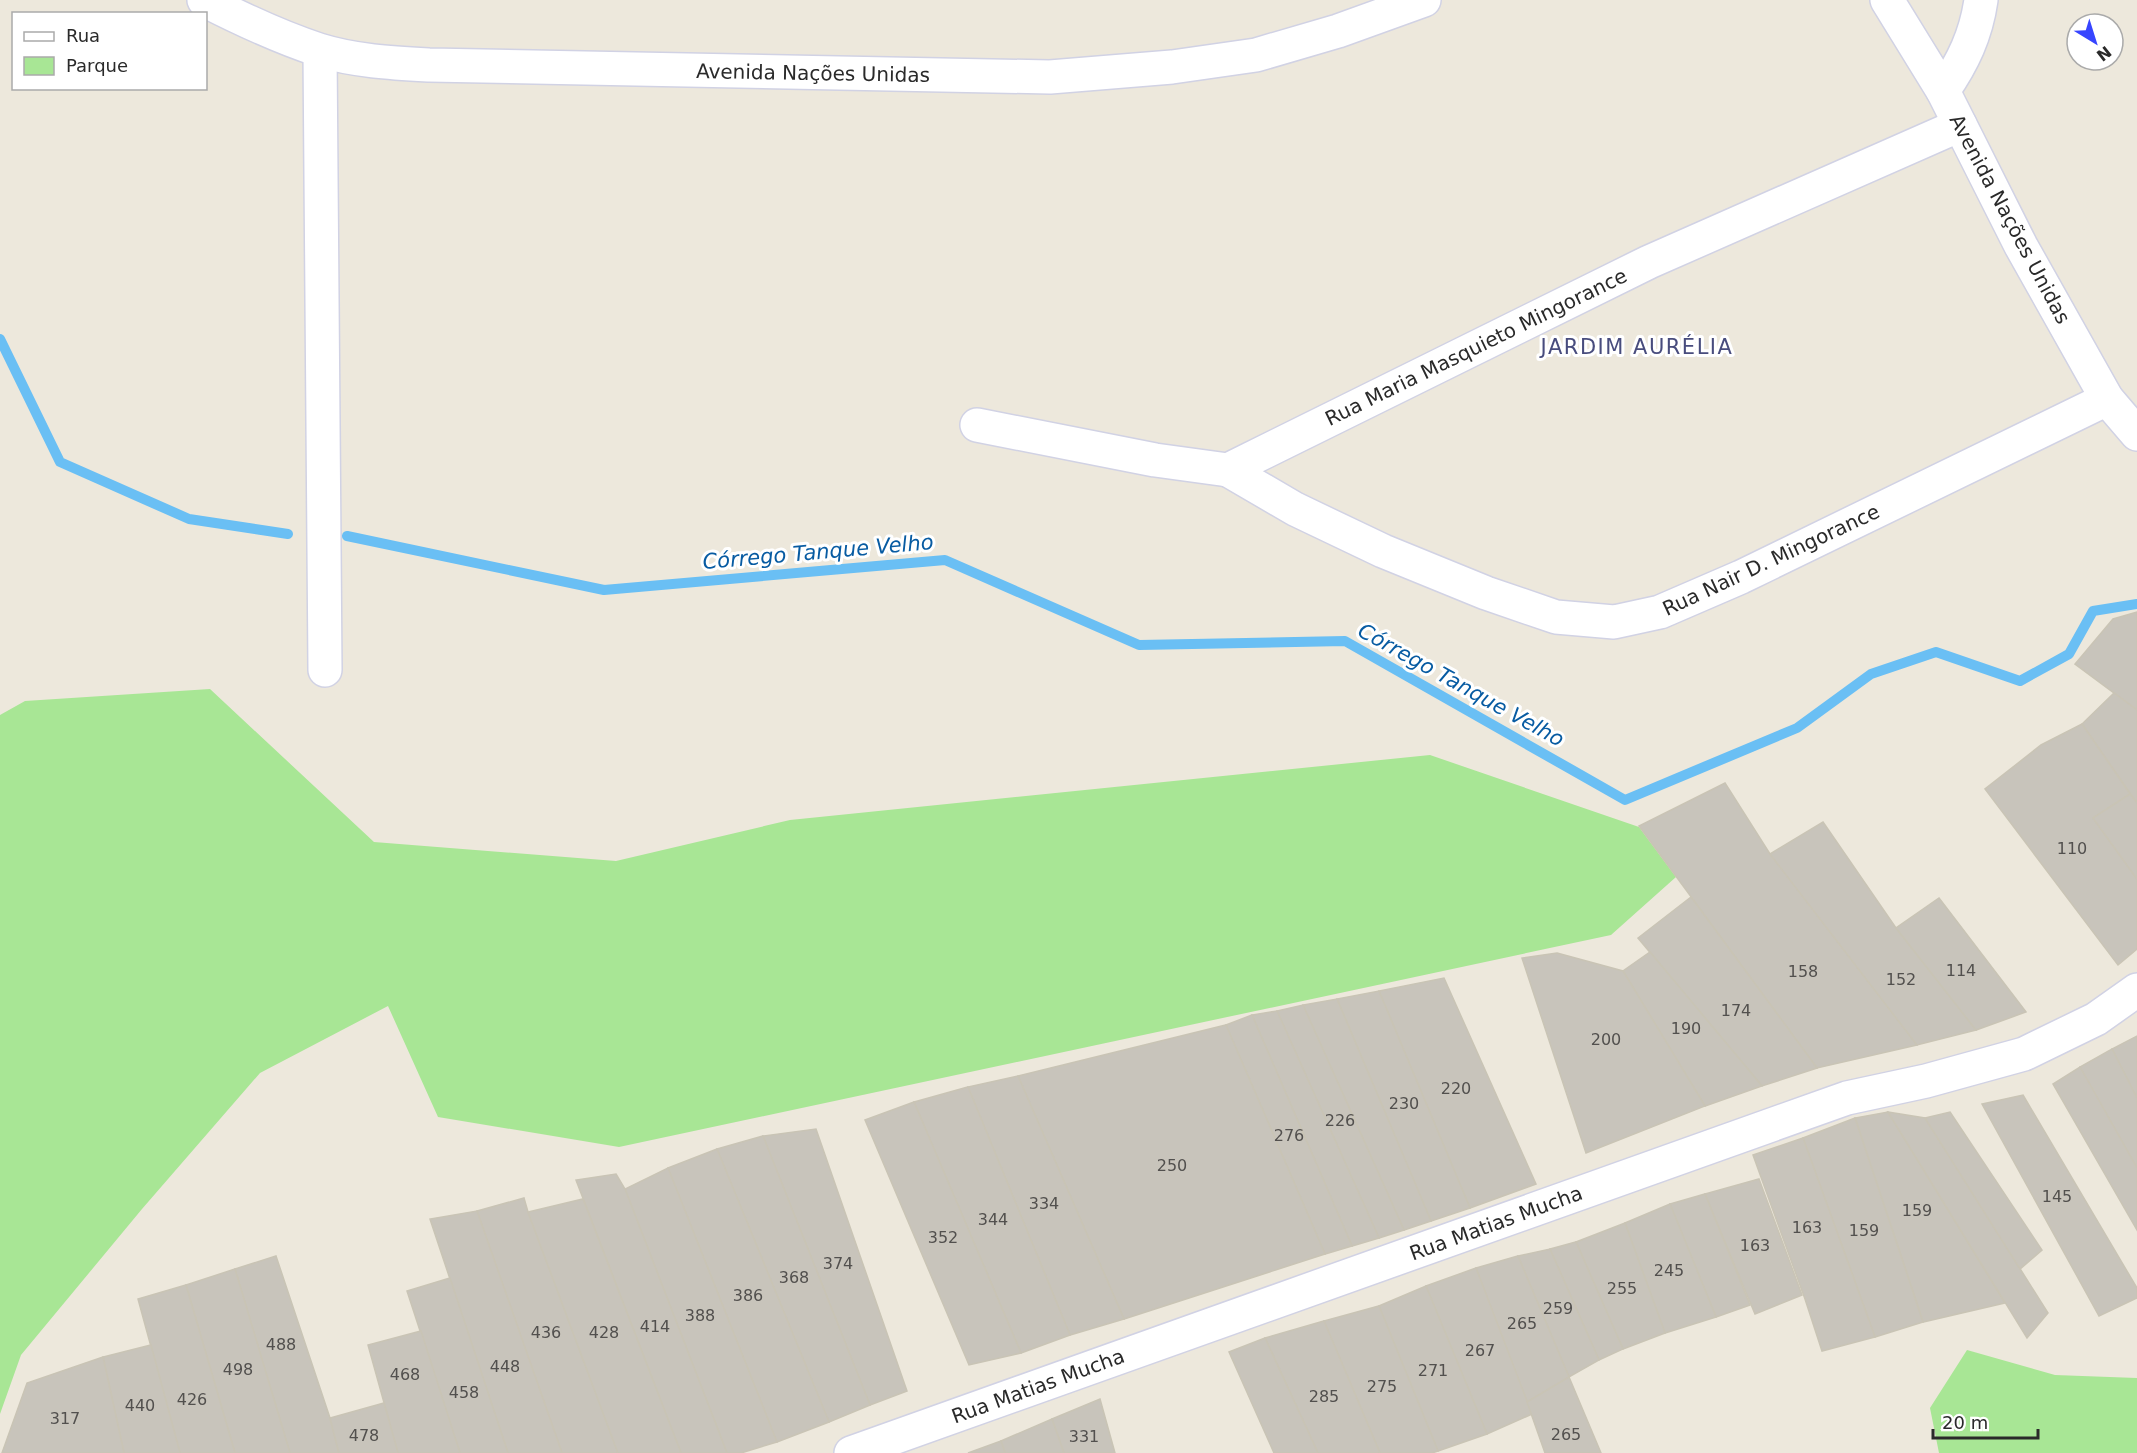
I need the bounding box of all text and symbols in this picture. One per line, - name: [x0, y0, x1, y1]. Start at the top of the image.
- legend: [12, 12, 207, 90]
- north arrow: [2065, 12, 2125, 72]
- text: Rua: [66, 25, 100, 46]
- text: N: [2093, 42, 2115, 65]
- text: Parque: [66, 55, 128, 76]
- street label: Avenida Nações Unidas: [696, 59, 930, 87]
- street label: Avenida Nações Unidas: [1944, 110, 2076, 328]
- street label: Rua Maria Masquieto Mingorance: [1321, 263, 1631, 431]
- district label: JARDIM AURÉLIA: [1539, 334, 1733, 359]
- street label: Rua Nair D. Mingorance: [1659, 499, 1883, 621]
- water label: Córrego Tanque Velho: [702, 530, 934, 574]
- water label: Córrego Tanque Velho: [1354, 618, 1568, 752]
- house number: 110: [2057, 839, 2087, 858]
- house number: 114: [1946, 961, 1976, 980]
- house number: 158: [1788, 962, 1818, 981]
- house number: 152: [1886, 970, 1916, 989]
- house number: 174: [1721, 1001, 1751, 1020]
- house number: 190: [1671, 1019, 1701, 1038]
- house number: 200: [1591, 1030, 1621, 1049]
- house number: 220: [1441, 1079, 1471, 1098]
- house number: 230: [1389, 1094, 1419, 1113]
- house number: 226: [1325, 1111, 1355, 1130]
- house number: 276: [1274, 1126, 1304, 1145]
- house number: 250: [1157, 1156, 1187, 1175]
- street label: Rua Matias Mucha: [1406, 1181, 1586, 1265]
- house number: 145: [2042, 1187, 2072, 1206]
- house number: 334: [1029, 1194, 1059, 1213]
- house number: 159: [1902, 1201, 1932, 1220]
- house number: 344: [978, 1210, 1008, 1229]
- house number: 163: [1792, 1218, 1822, 1237]
- house number: 159: [1849, 1221, 1879, 1240]
- house number: 352: [928, 1228, 958, 1247]
- house number: 163: [1740, 1236, 1770, 1255]
- house number: 374: [823, 1254, 853, 1273]
- house number: 245: [1654, 1261, 1684, 1280]
- house number: 368: [779, 1268, 809, 1287]
- house number: 255: [1607, 1279, 1637, 1298]
- house number: 386: [733, 1286, 763, 1305]
- house number: 259: [1543, 1299, 1573, 1318]
- house number: 388: [685, 1306, 715, 1325]
- house number: 265: [1507, 1314, 1537, 1333]
- house number: 414: [640, 1317, 670, 1336]
- house number: 436: [531, 1323, 561, 1342]
- house number: 428: [589, 1323, 619, 1342]
- house number: 488: [266, 1335, 296, 1354]
- house number: 267: [1465, 1341, 1495, 1360]
- street label: Rua Matias Mucha: [948, 1344, 1128, 1428]
- house number: 448: [490, 1357, 520, 1376]
- house number: 498: [223, 1360, 253, 1379]
- house number: 271: [1418, 1361, 1448, 1380]
- house number: 468: [390, 1365, 420, 1384]
- house number: 275: [1367, 1377, 1397, 1396]
- house number: 458: [449, 1383, 479, 1402]
- house number: 285: [1309, 1387, 1339, 1406]
- house number: 426: [177, 1390, 207, 1409]
- house number: 440: [125, 1396, 155, 1415]
- scale bar: [1933, 1402, 2038, 1440]
- house number: 317: [50, 1409, 80, 1428]
- text: 20 m: [1942, 1412, 1988, 1433]
- house number: 265: [1551, 1425, 1581, 1444]
- house number: 478: [349, 1426, 379, 1445]
- house number: 331: [1069, 1427, 1099, 1446]

